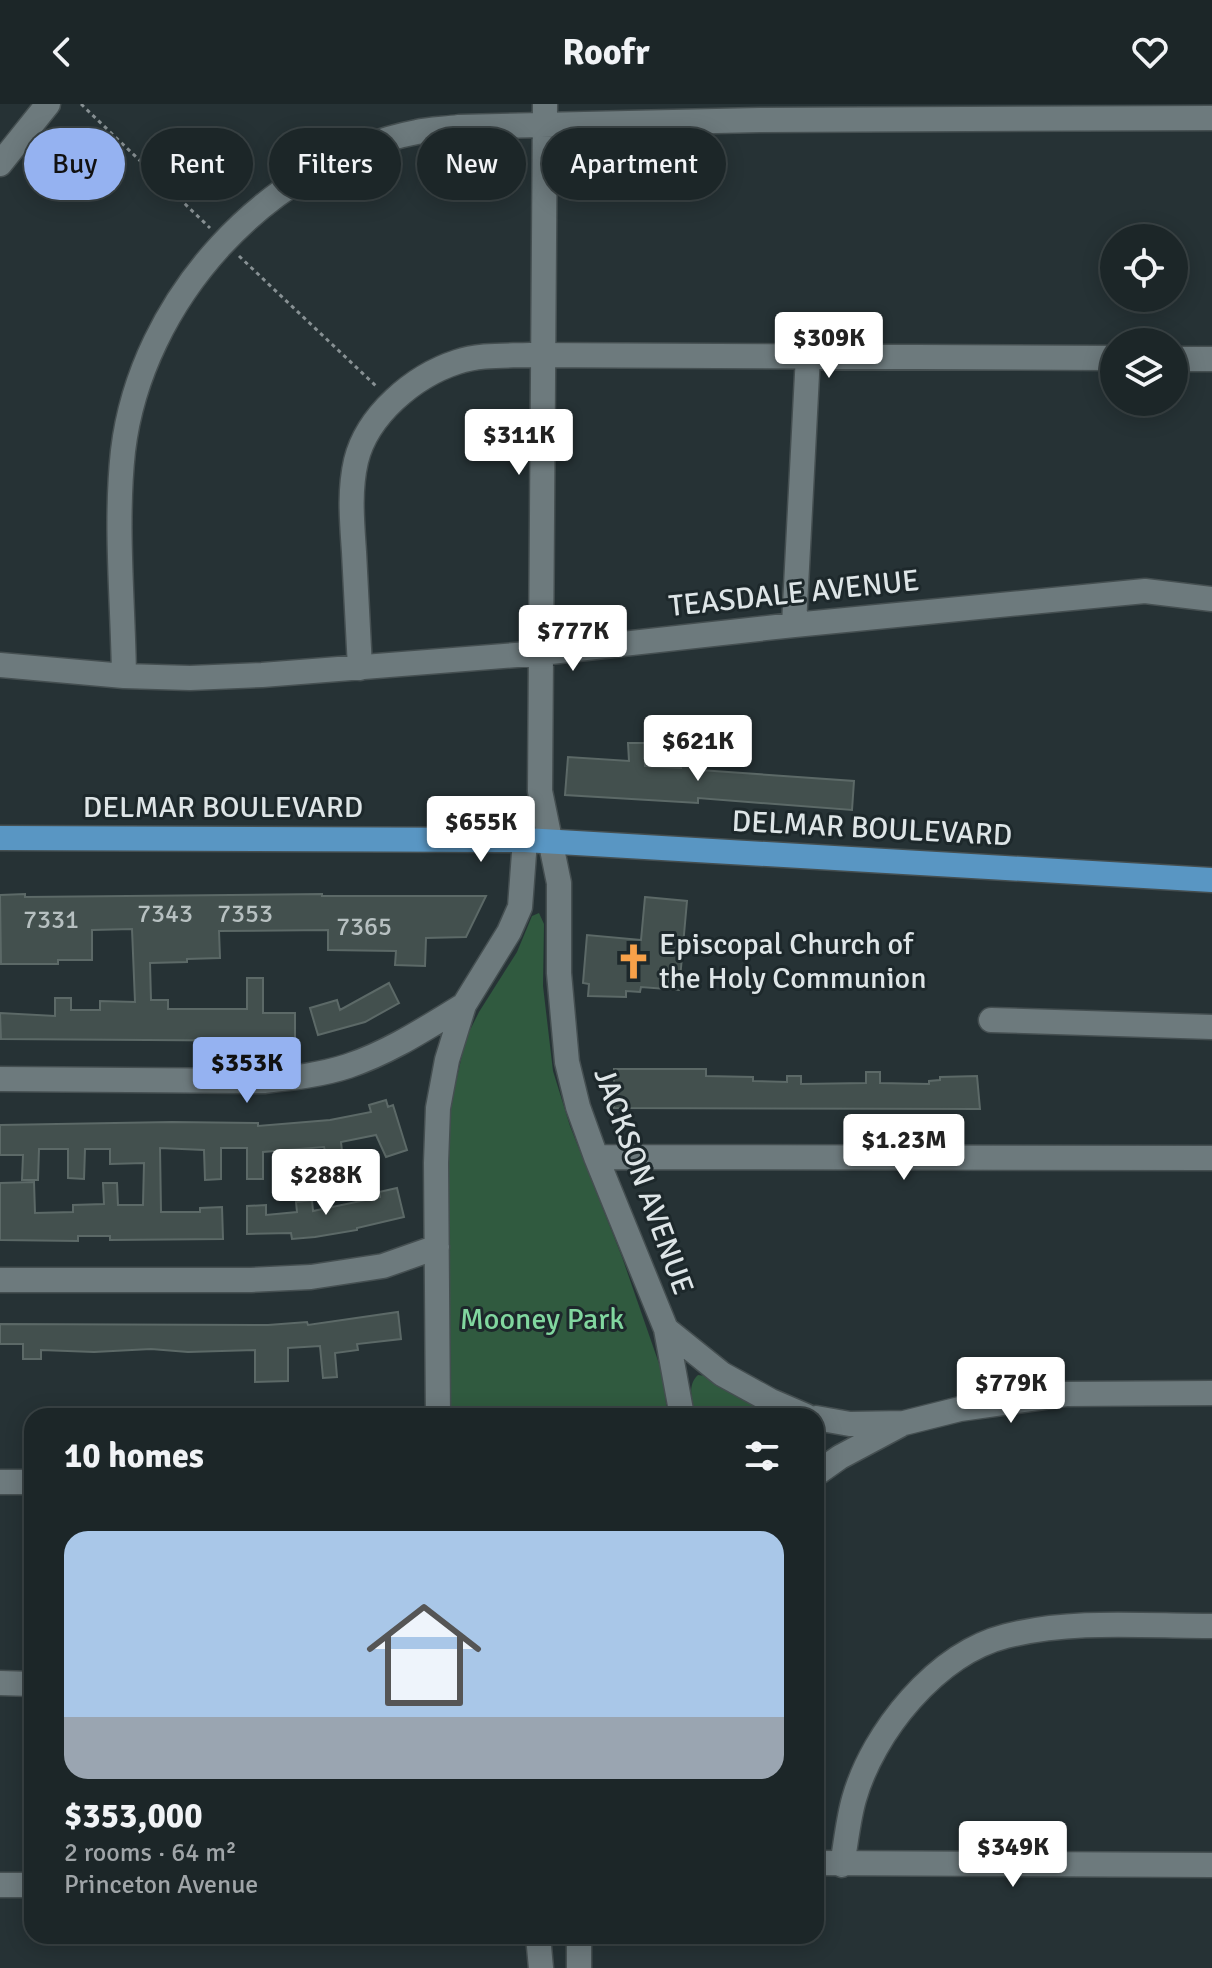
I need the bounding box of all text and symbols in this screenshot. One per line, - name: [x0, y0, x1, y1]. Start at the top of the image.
- icon: back: [40, 30, 84, 74]
- text: Roofr: [562, 30, 650, 75]
- icon: heart: [1128, 30, 1172, 74]
- chip: Buy: [24, 128, 125, 200]
- chip: Rent: [141, 128, 253, 200]
- chip: Filters: [269, 128, 401, 200]
- chip: New: [417, 128, 526, 200]
- chip: Apartment: [542, 128, 726, 200]
- map controls: [1100, 224, 1188, 416]
- button: locate: [1100, 224, 1188, 312]
- pin: $309K: [773, 312, 885, 380]
- text: $309K: [793, 322, 865, 354]
- button: layers: [1100, 328, 1188, 416]
- pin: $311K: [463, 409, 575, 477]
- text: $311K: [483, 419, 555, 451]
- street label: TEASDALE AVENUE: [667, 562, 921, 625]
- pin: $777K: [517, 605, 629, 673]
- text: $777K: [537, 615, 609, 647]
- pin: $621K: [642, 715, 754, 783]
- text: $621K: [662, 725, 734, 757]
- street label: DELMAR BOULEVARD: [83, 789, 363, 826]
- pin: $655K: [425, 796, 537, 864]
- street label: DELMAR BOULEVARD: [731, 803, 1013, 854]
- text: $655K: [445, 806, 517, 838]
- house number: 7343: [137, 898, 193, 930]
- house number: 7353: [217, 898, 273, 930]
- house number: 7331: [23, 904, 79, 936]
- house number: 7365: [336, 911, 392, 943]
- place label: Episcopal Church of the Holy Communion: [659, 926, 927, 997]
- church icon: Episcopal Church of the Holy Communion: [614, 942, 652, 980]
- pin: $353K: [191, 1037, 303, 1105]
- text: $353K: [211, 1047, 283, 1079]
- street label: JACKSON AVENUE: [585, 1063, 702, 1300]
- pin: $1.23M: [839, 1114, 969, 1182]
- text: $1.23M: [861, 1124, 947, 1156]
- pin: $288K: [270, 1149, 382, 1217]
- text: $288K: [290, 1159, 362, 1191]
- park label: Mooney Park: [460, 1301, 624, 1338]
- pin: $779K: [955, 1357, 1067, 1425]
- text: $779K: [975, 1367, 1047, 1399]
- icon: filters: [740, 1434, 784, 1478]
- text: 10 homes: [64, 1435, 204, 1477]
- icon: home: [352, 1583, 496, 1727]
- text: $353,000: [64, 1795, 203, 1837]
- pin: $349K: [957, 1821, 1069, 1889]
- text: $349K: [977, 1831, 1049, 1863]
- text: 2 rooms · 64 m²: [64, 1837, 237, 1869]
- text: Princeton Avenue: [64, 1869, 258, 1901]

